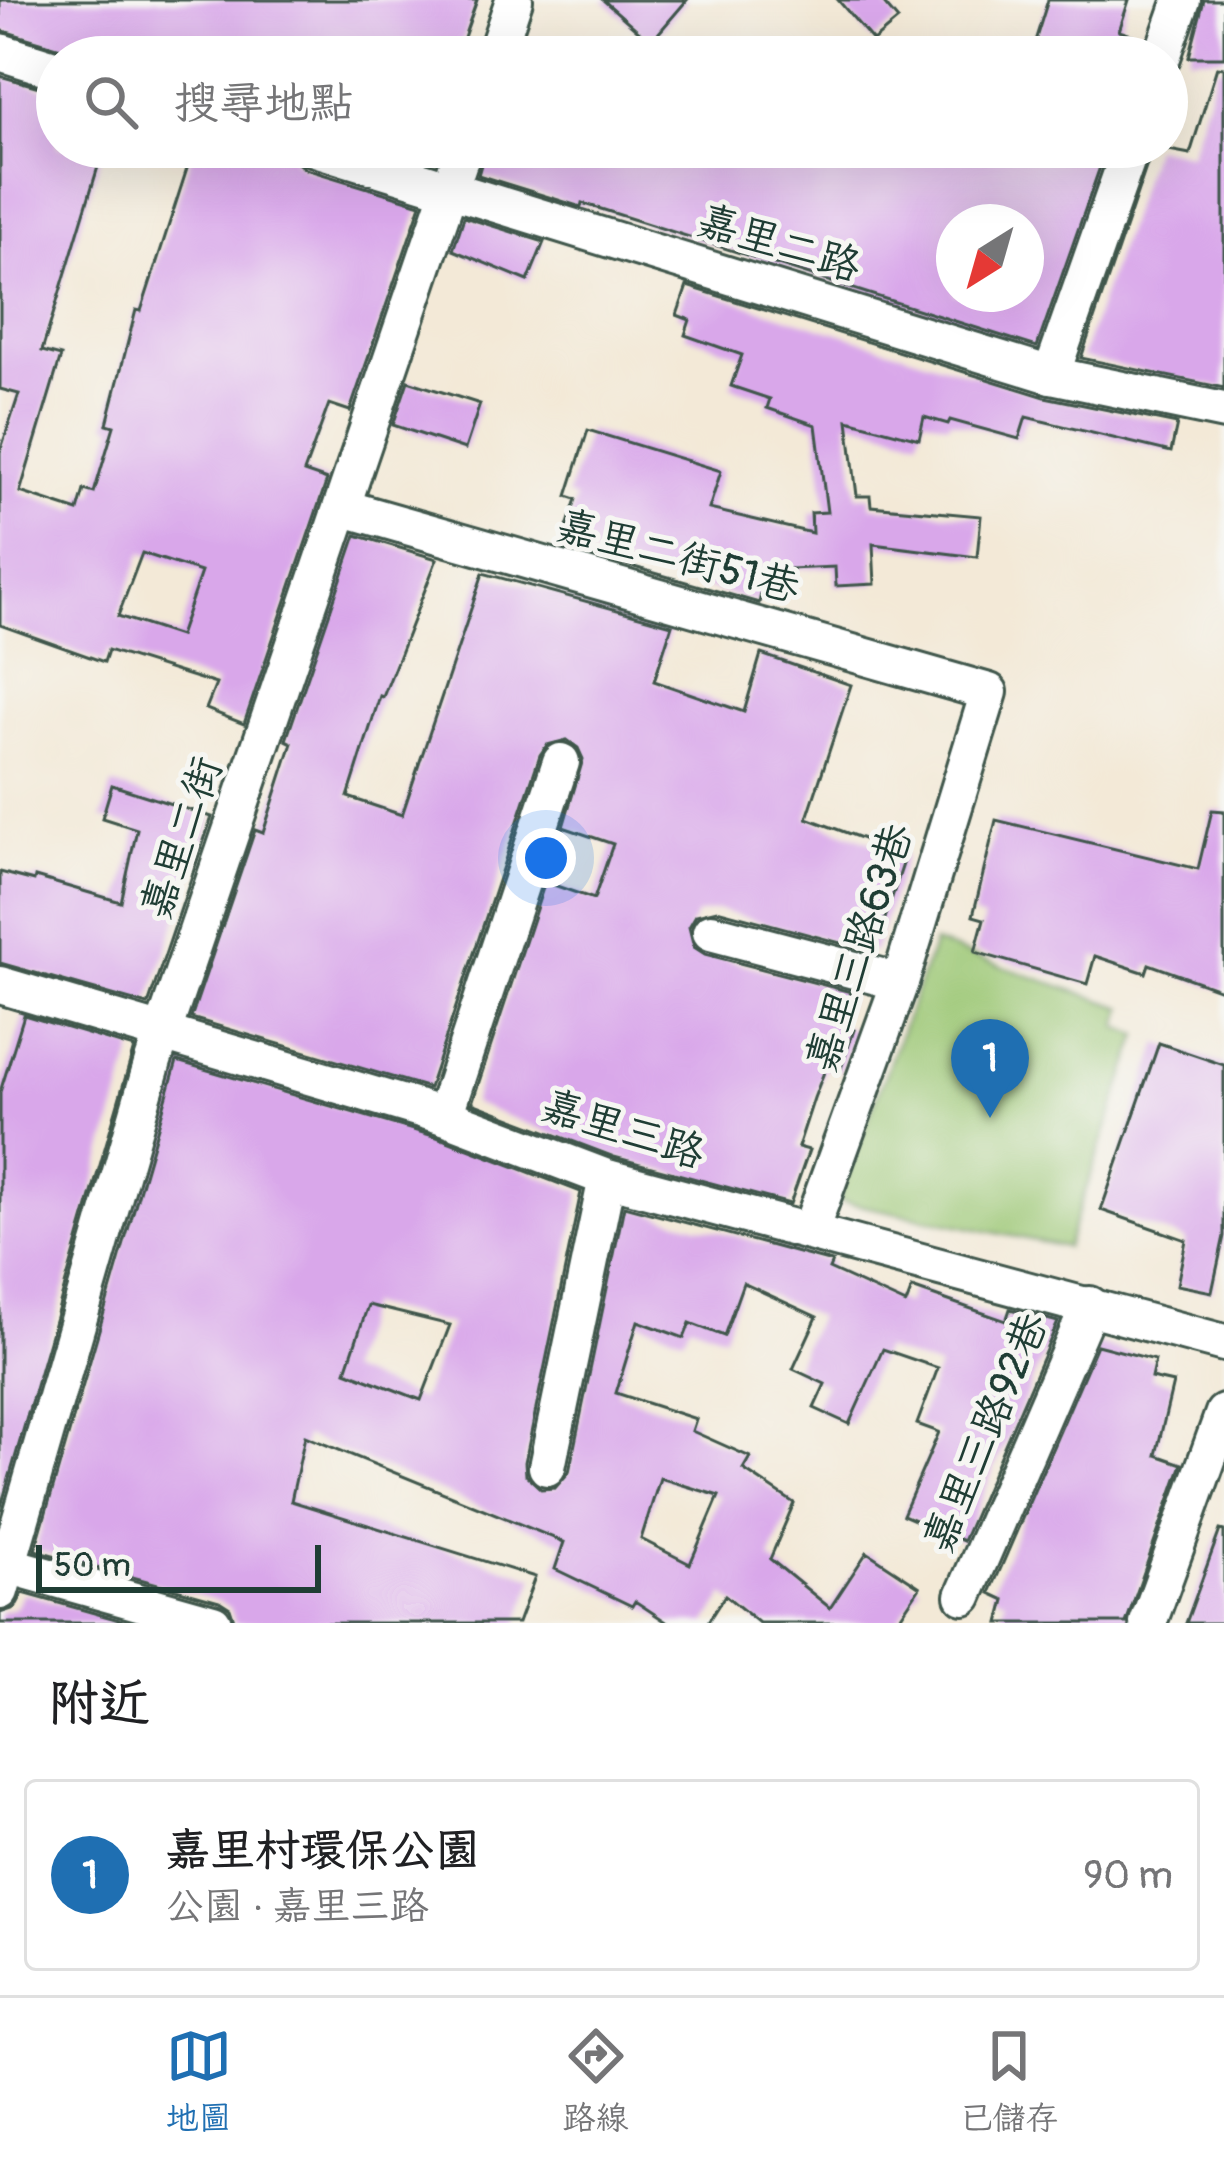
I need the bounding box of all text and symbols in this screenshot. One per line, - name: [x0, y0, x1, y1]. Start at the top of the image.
- search box: [36, 36, 1188, 168]
- icon: search: [78, 69, 144, 135]
- text: 搜尋地點: [174, 76, 354, 132]
- street label: 嘉里二路: [691, 195, 867, 293]
- north arrow: [936, 204, 1044, 312]
- street label: 嘉里二街51巷: [551, 500, 805, 614]
- street label: 嘉里二街: [130, 750, 234, 926]
- street label: 嘉里三路63巷: [795, 817, 925, 1079]
- your location: [516, 828, 576, 888]
- pin: 1: [951, 1019, 1029, 1118]
- street label: 嘉里三路: [535, 1079, 711, 1181]
- street label: 嘉里三路92巷: [912, 1305, 1060, 1561]
- scale bar: [36, 1539, 321, 1592]
- text: 50 m: [54, 1545, 131, 1586]
- text: 附近: [48, 1672, 150, 1736]
- text: 嘉里村環保公園: [165, 1823, 480, 1879]
- text: 1: [82, 1851, 98, 1900]
- text: 90 m: [1083, 1851, 1173, 1900]
- text: 公園 · 嘉里三路: [165, 1882, 429, 1931]
- tab: 地圖: [166, 2023, 232, 2139]
- tab: 路線: [563, 2023, 629, 2139]
- tab: 已儲存: [960, 2023, 1059, 2139]

